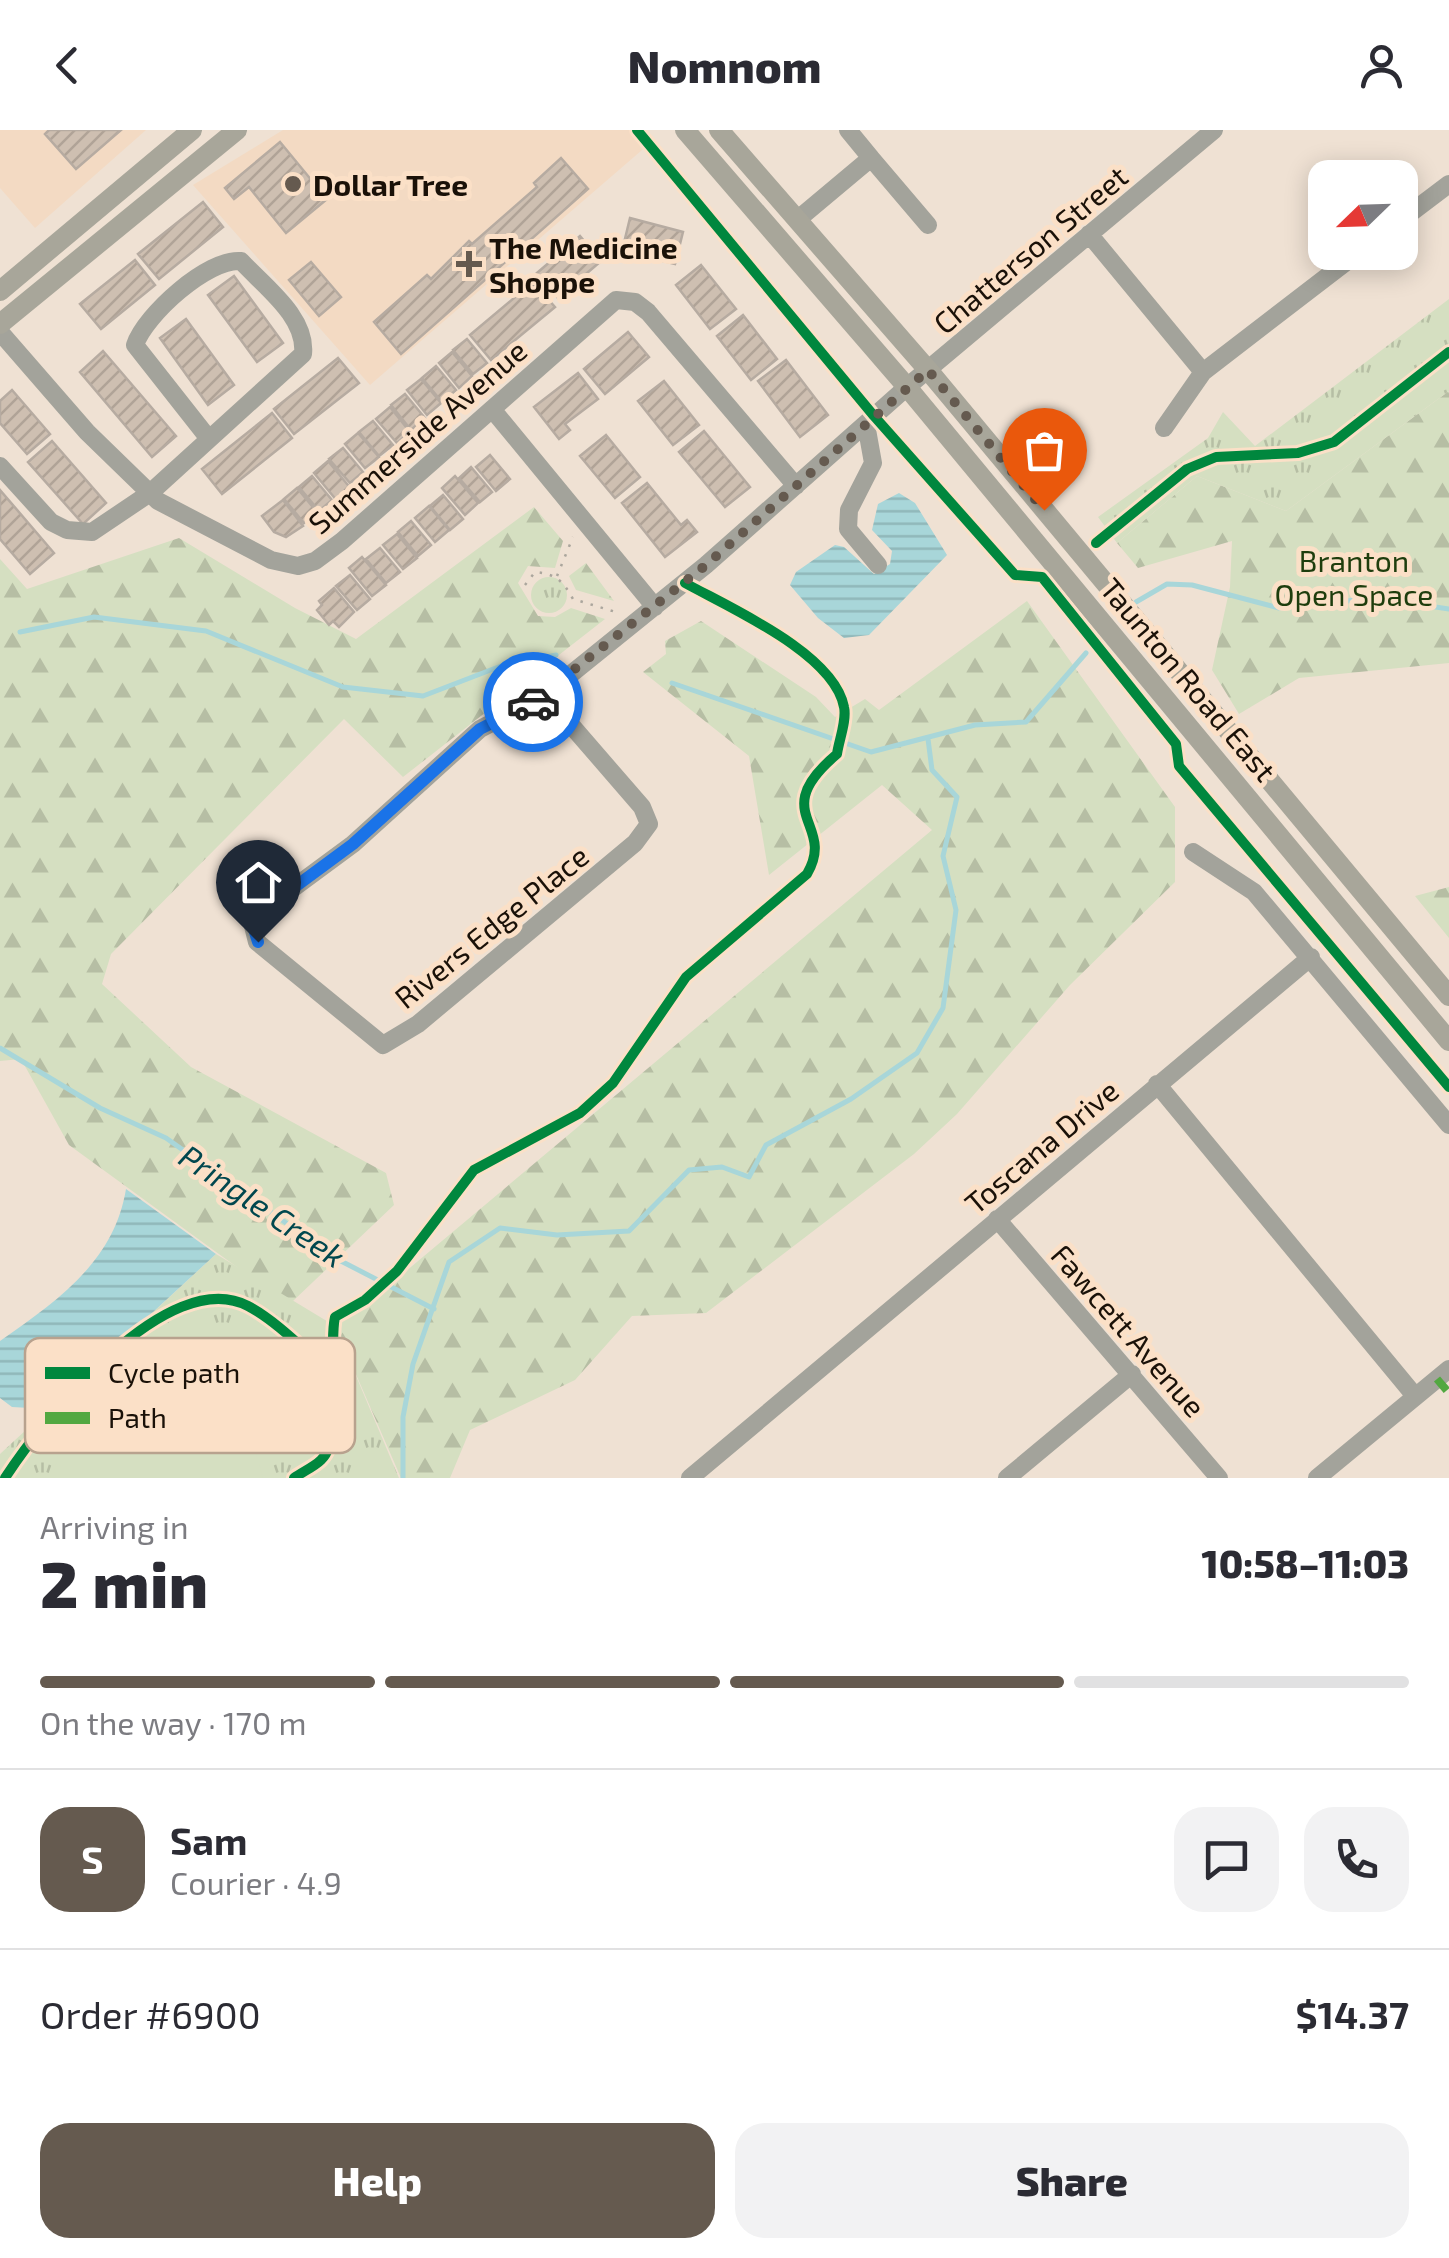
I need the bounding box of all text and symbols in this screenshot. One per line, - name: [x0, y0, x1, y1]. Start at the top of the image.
- icon: back: [40, 38, 95, 93]
- text: Nomnom: [628, 38, 822, 92]
- icon: person: [1354, 38, 1409, 93]
- street label: Chatterson Street: [926, 158, 1134, 340]
- north arrow: [1308, 160, 1418, 270]
- map controls: [1308, 160, 1418, 270]
- place label: Dollar Tree: [313, 166, 468, 202]
- marker: Dollar Tree: [282, 173, 304, 195]
- place label: The Medicine Shoppe: [489, 229, 678, 299]
- marker: The Medicine Shoppe: [458, 253, 480, 275]
- street label: Summerside Avenue: [301, 332, 533, 540]
- pin: [1002, 408, 1087, 511]
- icon: bag: [1017, 423, 1072, 478]
- park label: Branton Open Space: [1275, 542, 1433, 612]
- street label: Taunton Road East: [1094, 570, 1284, 788]
- courier: [483, 652, 583, 752]
- icon: car: [506, 675, 561, 730]
- street label: Rivers Edge Place: [387, 837, 595, 1015]
- pin: [216, 840, 301, 943]
- icon: home: [231, 855, 286, 910]
- street label: Toscana Drive: [957, 1071, 1125, 1221]
- water label: Pringle Creek: [172, 1136, 353, 1275]
- street label: Fawcett Avenue: [1044, 1236, 1214, 1424]
- legend: [25, 1338, 355, 1453]
- text: Cycle path: [108, 1355, 240, 1389]
- text: Path: [108, 1400, 167, 1434]
- text: Arriving in: [40, 1507, 189, 1545]
- text: 10:58–11:03: [1202, 1540, 1409, 1586]
- text: 2 min: [40, 1543, 208, 1621]
- text: On the way · 170 m: [40, 1703, 306, 1741]
- button: chat: [1174, 1807, 1279, 1912]
- button: phone: [1304, 1807, 1409, 1912]
- text: Sam: [170, 1817, 247, 1863]
- text: S: [81, 1836, 104, 1882]
- text: Courier · 4.9: [170, 1863, 342, 1901]
- text: Order #6900: [40, 1991, 261, 2037]
- text: $14.37: [1295, 1991, 1409, 2037]
- button: Help: [40, 2123, 715, 2238]
- button: Share: [735, 2123, 1409, 2238]

